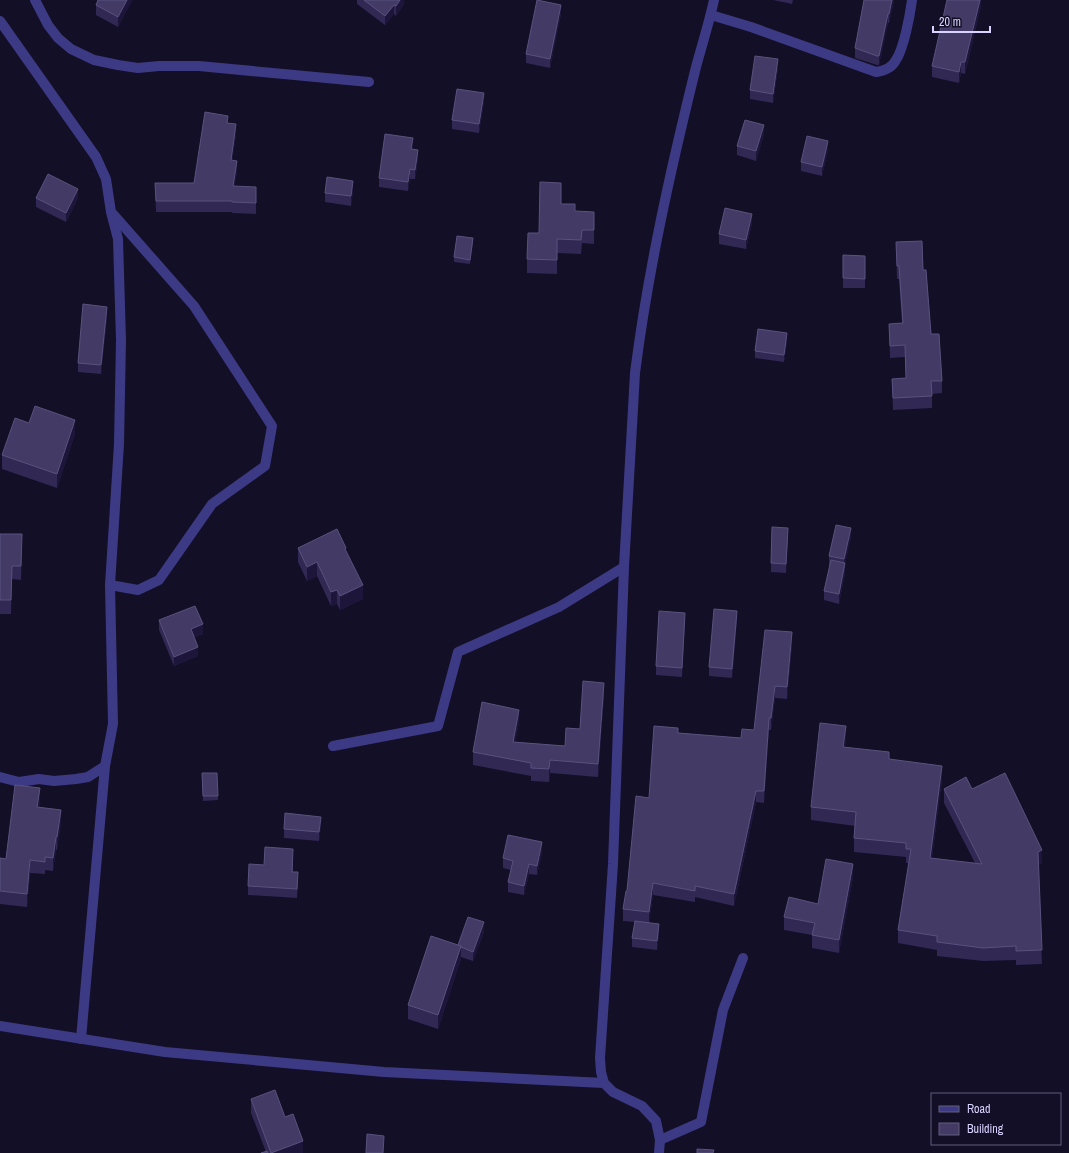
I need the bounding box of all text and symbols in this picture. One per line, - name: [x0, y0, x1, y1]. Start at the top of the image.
- scale bar: [933, 8, 990, 34]
- text: 20 m: [939, 14, 961, 30]
- legend: [931, 1093, 1061, 1145]
- text: Road: [967, 1101, 991, 1117]
- text: Building: [967, 1121, 1004, 1137]

